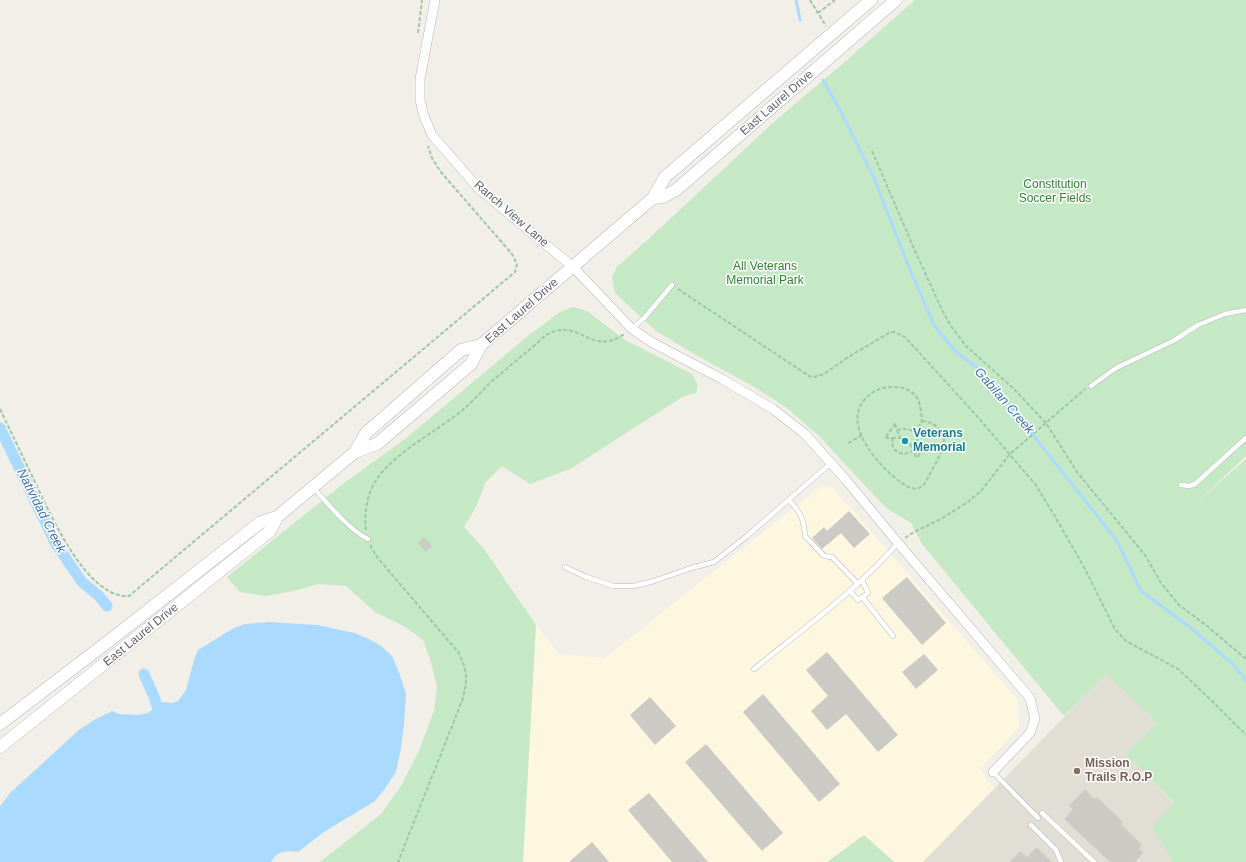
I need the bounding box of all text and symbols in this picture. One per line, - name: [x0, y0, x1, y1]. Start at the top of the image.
- street label: East Laurel Drive: [738, 67, 816, 139]
- street label: Ranch View Lane: [471, 178, 551, 250]
- park label: Constitution Soccer Fields: [1019, 178, 1091, 206]
- park label: All Veterans Memorial Park: [726, 260, 804, 288]
- street label: East Laurel Drive: [483, 275, 561, 347]
- water label: Gabilan Creek: [971, 365, 1037, 437]
- place label: Veterans Memorial: [913, 427, 966, 455]
- marker: Veterans Memorial: [900, 436, 910, 446]
- water label: Natividad Creek: [13, 466, 69, 556]
- street label: East Laurel Drive: [101, 600, 181, 670]
- place label: Mission Trails R.O.P: [1085, 757, 1152, 785]
- marker: Mission Trails R.O.P: [1072, 766, 1082, 776]

